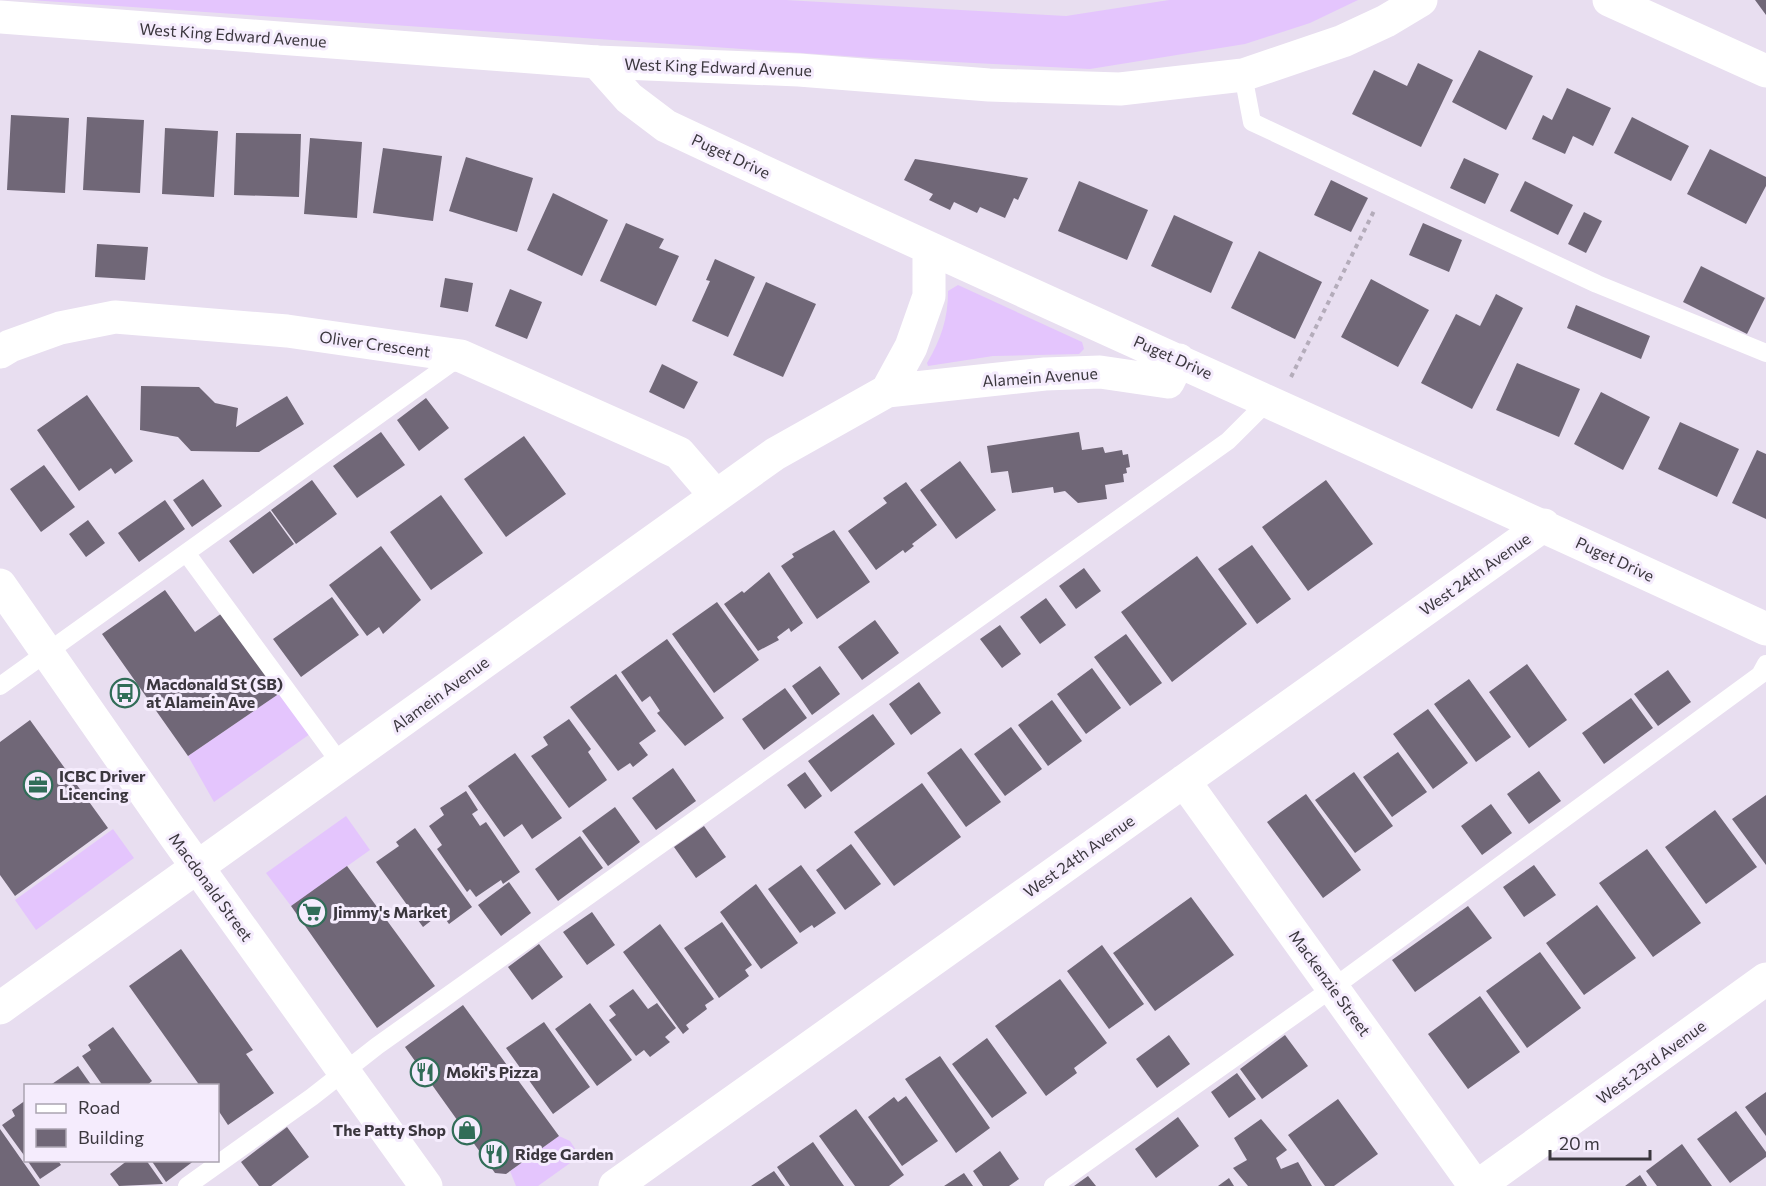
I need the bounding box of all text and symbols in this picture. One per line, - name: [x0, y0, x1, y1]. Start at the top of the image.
- street label: West King Edward Avenue: [139, 18, 327, 51]
- street label: West King Edward Avenue: [624, 54, 812, 79]
- street label: Puget Drive: [689, 129, 773, 182]
- street label: Oliver Crescent: [318, 326, 432, 361]
- street label: Puget Drive: [1131, 331, 1215, 382]
- street label: Alamein Avenue: [982, 363, 1098, 390]
- street label: West 24th Avenue: [1416, 528, 1534, 619]
- street label: Puget Drive: [1573, 532, 1657, 585]
- street label: Alamein Avenue: [387, 652, 492, 735]
- place label: Macdonald St (SB) at Alamein Ave: [146, 674, 283, 711]
- bus stop icon: Macdonald St (SB) at Alamein Ave: [109, 677, 141, 709]
- place label: ICBC Driver Licencing: [59, 766, 146, 803]
- office icon: ICBC Driver Licencing: [22, 769, 54, 801]
- street label: West 24th Avenue: [1020, 810, 1138, 901]
- street label: Macdonald Street: [166, 829, 257, 945]
- supermarket icon: Jimmy's Market: [296, 896, 328, 928]
- place label: Jimmy's Market: [333, 902, 448, 921]
- street label: Mackenzie Street: [1286, 926, 1375, 1040]
- street label: West 23rd Avenue: [1592, 1016, 1709, 1108]
- restaurant icon: Moki's Pizza: [409, 1056, 441, 1088]
- place label: Moki's Pizza: [446, 1062, 538, 1081]
- legend: [24, 1084, 219, 1162]
- text: Road: [78, 1096, 120, 1118]
- shop icon: The Patty Shop: [451, 1114, 483, 1146]
- place label: The Patty Shop: [333, 1120, 446, 1139]
- scale bar: [1550, 1123, 1650, 1161]
- text: Building: [78, 1126, 144, 1148]
- text: 20 m: [1559, 1132, 1600, 1154]
- restaurant icon: Ridge Garden: [478, 1138, 510, 1170]
- place label: Ridge Garden: [515, 1144, 614, 1163]

